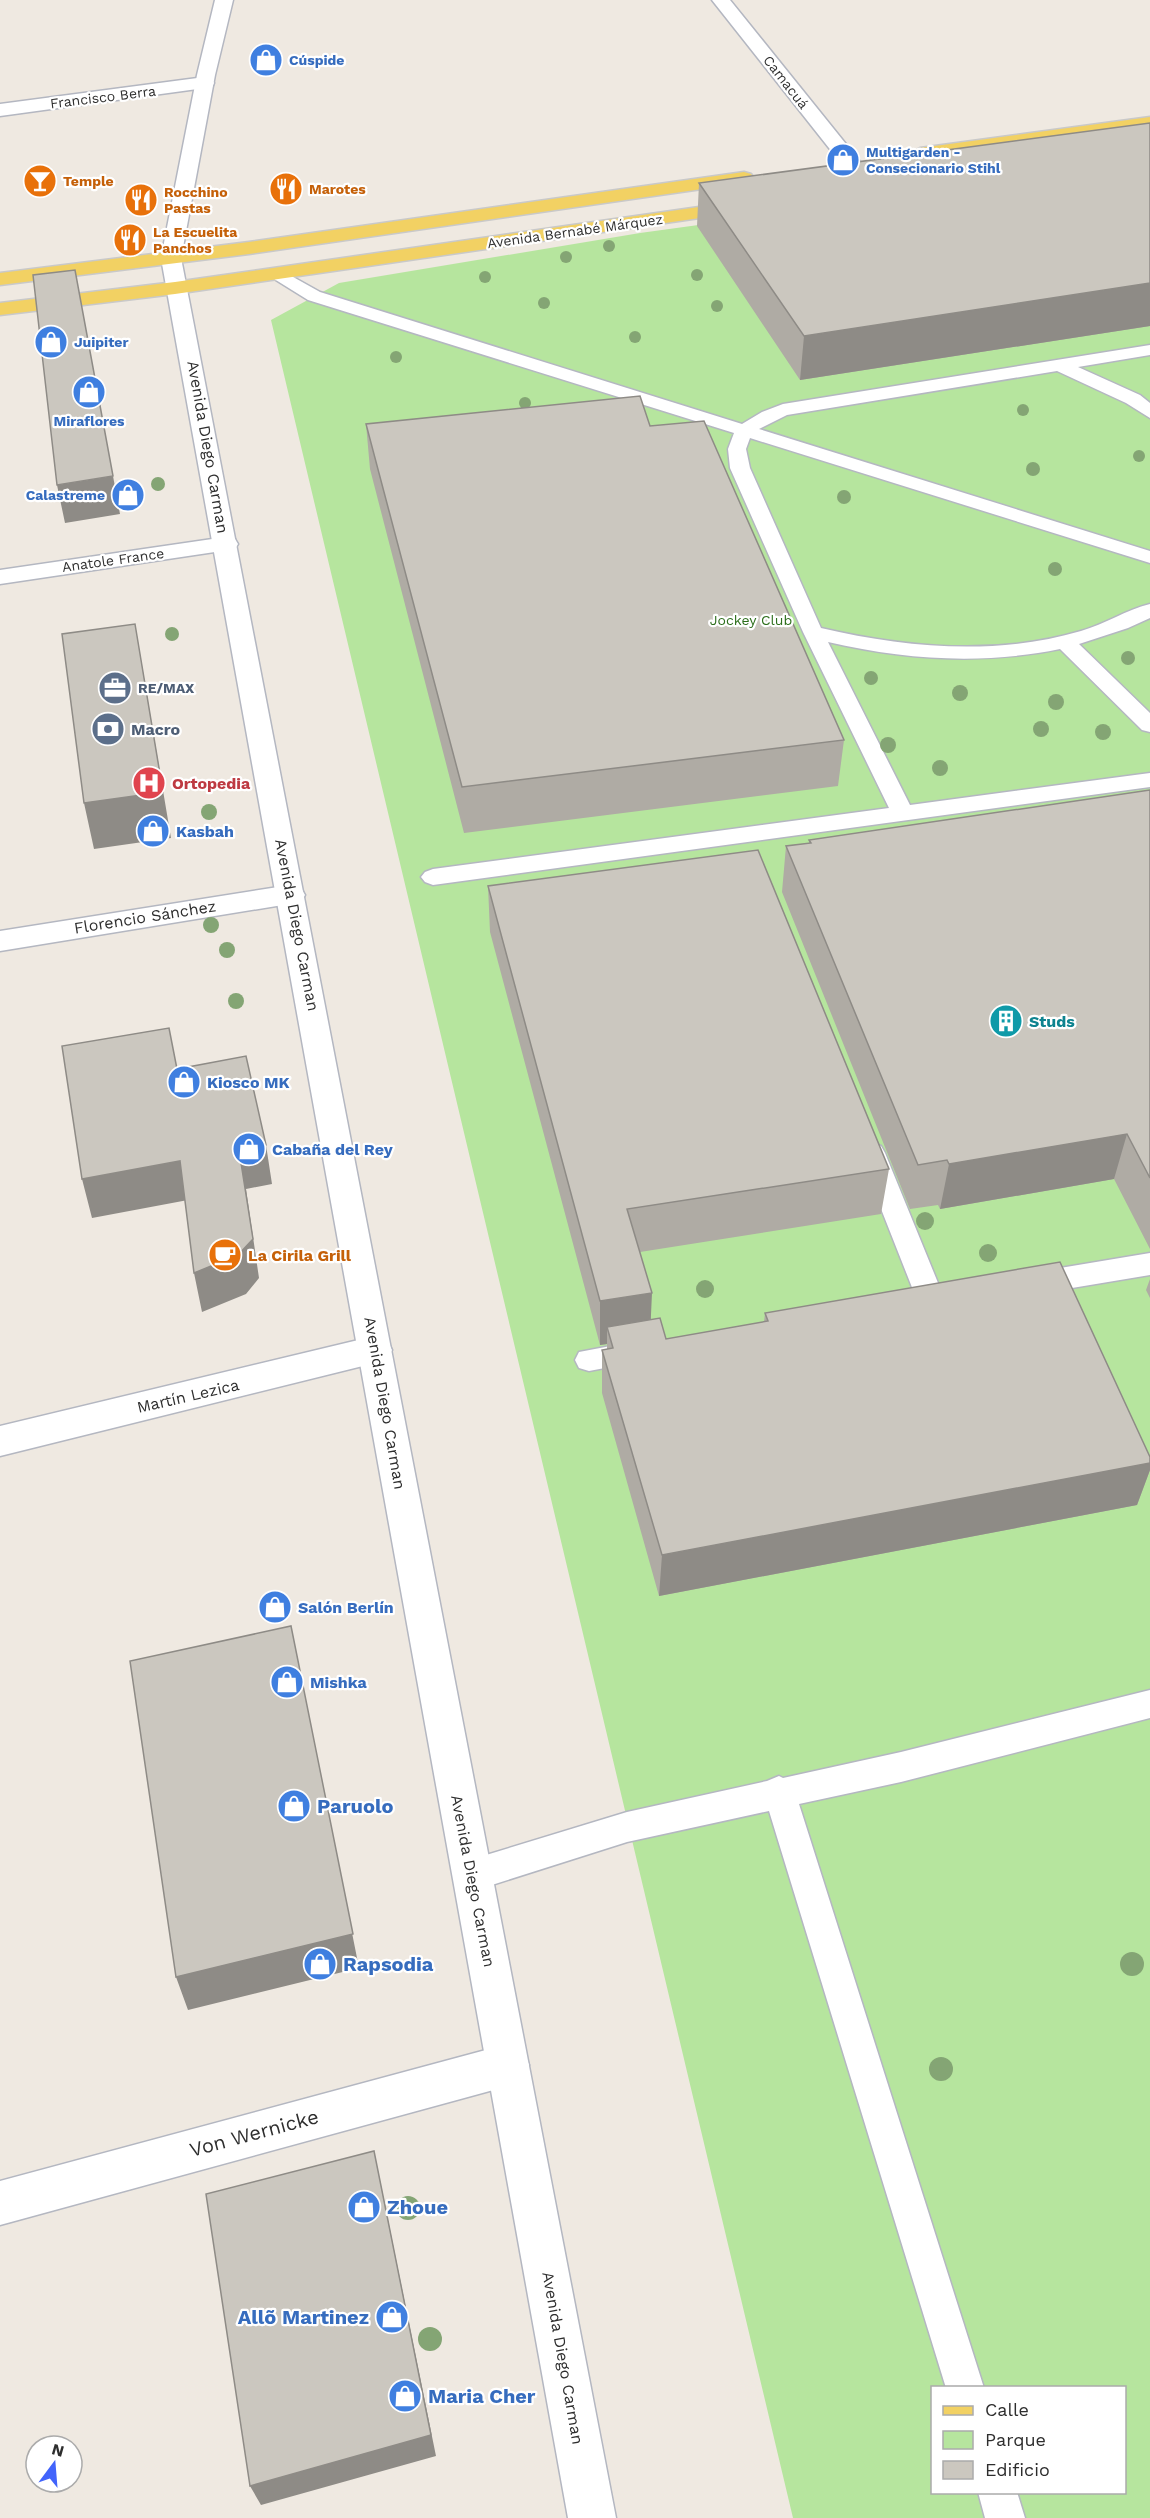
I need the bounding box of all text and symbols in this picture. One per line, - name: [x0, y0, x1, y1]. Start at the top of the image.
- shop icon: Cúspide: [248, 42, 284, 78]
- place label: Cúspide: [289, 52, 344, 68]
- street label: Camacuá: [760, 52, 812, 112]
- street label: Francisco Berra: [49, 83, 157, 111]
- shop icon: Multigarden - Consecionario Stihl: [825, 142, 861, 178]
- place label: Multigarden - Consecionario Stihl: [866, 144, 1001, 176]
- bar icon: Temple: [22, 163, 58, 199]
- restaurant icon: Marotes: [268, 171, 304, 207]
- place label: Temple: [63, 173, 114, 189]
- place label: Marotes: [309, 181, 366, 197]
- restaurant icon: Rocchino Pastas: [123, 182, 159, 218]
- place label: Rocchino Pastas: [164, 184, 228, 216]
- street label: Avenida Bernabé Márquez: [486, 211, 664, 251]
- restaurant icon: La Escuelita Panchos: [112, 222, 148, 258]
- place label: La Escuelita Panchos: [153, 224, 238, 256]
- shop icon: Juipiter: [33, 324, 69, 360]
- place label: Juipiter: [74, 334, 128, 350]
- street label: Avenida Diego Carman: [183, 359, 233, 535]
- shop icon: Miraflores: [71, 374, 107, 410]
- place label: Miraflores: [53, 413, 125, 429]
- shop icon: Calastreme: [110, 477, 146, 513]
- place label: Calastreme: [26, 487, 105, 503]
- street label: Anatole France: [61, 545, 165, 575]
- park label: Jockey Club: [710, 612, 792, 628]
- office icon: RE/MAX: [97, 670, 133, 706]
- place label: RE/MAX: [138, 680, 195, 696]
- bank icon: Macro: [90, 711, 126, 747]
- place label: Macro: [131, 720, 181, 739]
- hospital icon: Ortopedia: [131, 765, 167, 801]
- place label: Ortopedia: [172, 774, 251, 793]
- shop icon: Kasbah: [135, 813, 171, 849]
- place label: Kasbah: [176, 822, 234, 841]
- street label: Avenida Diego Carman: [271, 837, 323, 1013]
- street label: Florencio Sánchez: [73, 896, 217, 938]
- building icon: Studs: [988, 1003, 1024, 1039]
- place label: Studs: [1029, 1012, 1075, 1031]
- shop icon: Kiosco MK: [166, 1064, 202, 1100]
- place label: Kiosco MK: [207, 1073, 290, 1092]
- shop icon: Cabaña del Rey: [231, 1131, 267, 1167]
- place label: Cabaña del Rey: [272, 1140, 394, 1159]
- cafe icon: La Cirila Grill: [207, 1237, 243, 1273]
- place label: La Cirila Grill: [248, 1246, 352, 1265]
- street label: Avenida Diego Carman: [360, 1315, 410, 1491]
- street label: Martín Lezica: [135, 1375, 241, 1417]
- shop icon: Salón Berlín: [257, 1589, 293, 1625]
- place label: Salón Berlín: [298, 1598, 394, 1617]
- shop icon: Mishka: [269, 1664, 305, 1700]
- place label: Mishka: [310, 1673, 368, 1692]
- shop icon: Paruolo: [276, 1788, 312, 1824]
- street label: Avenida Diego Carman: [447, 1793, 499, 1969]
- place label: Paruolo: [317, 1794, 393, 1818]
- shop icon: Rapsodia: [302, 1946, 338, 1982]
- place label: Rapsodia: [343, 1952, 434, 1976]
- street label: Von Wernicke: [187, 2104, 321, 2162]
- shop icon: Zhoue: [346, 2189, 382, 2225]
- place label: Zhoue: [387, 2195, 448, 2219]
- street label: Avenida Diego Carman: [538, 2270, 588, 2446]
- shop icon: Allõ Martinez: [374, 2299, 410, 2335]
- place label: Allõ Martinez: [238, 2305, 369, 2329]
- shop icon: Maria Cher: [387, 2378, 423, 2414]
- place label: Maria Cher: [428, 2384, 536, 2408]
- legend: [931, 2386, 1126, 2494]
- text: Calle: [985, 2399, 1029, 2420]
- text: Parque: [985, 2429, 1046, 2450]
- north arrow: [24, 2434, 84, 2494]
- text: N: [50, 2439, 66, 2461]
- text: Edificio: [985, 2459, 1050, 2480]

